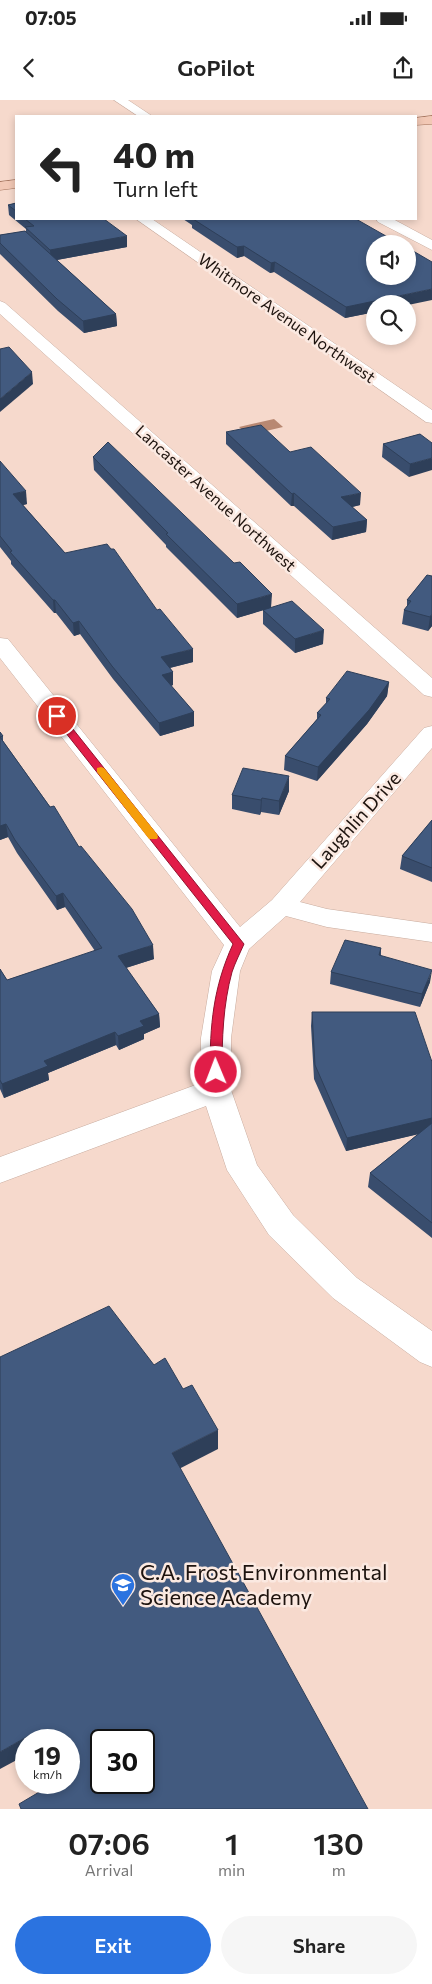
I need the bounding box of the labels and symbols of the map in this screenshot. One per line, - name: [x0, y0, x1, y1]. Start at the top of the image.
- street label: Whitmore Avenue Northwest: [195, 249, 380, 386]
- street label: Lancaster Avenue Northwest: [132, 421, 301, 575]
- pin: [36, 695, 78, 737]
- street label: Laughlin Drive: [306, 766, 405, 873]
- position arrow: [189, 1045, 241, 1097]
- place label: C.A. Frost Environmental Science Academy: [140, 1558, 388, 1610]
- school or university icon: C.A. Frost Environmental Science Academy: [110, 1572, 136, 1606]
- speed limit sign: 30: [90, 1729, 155, 1794]

